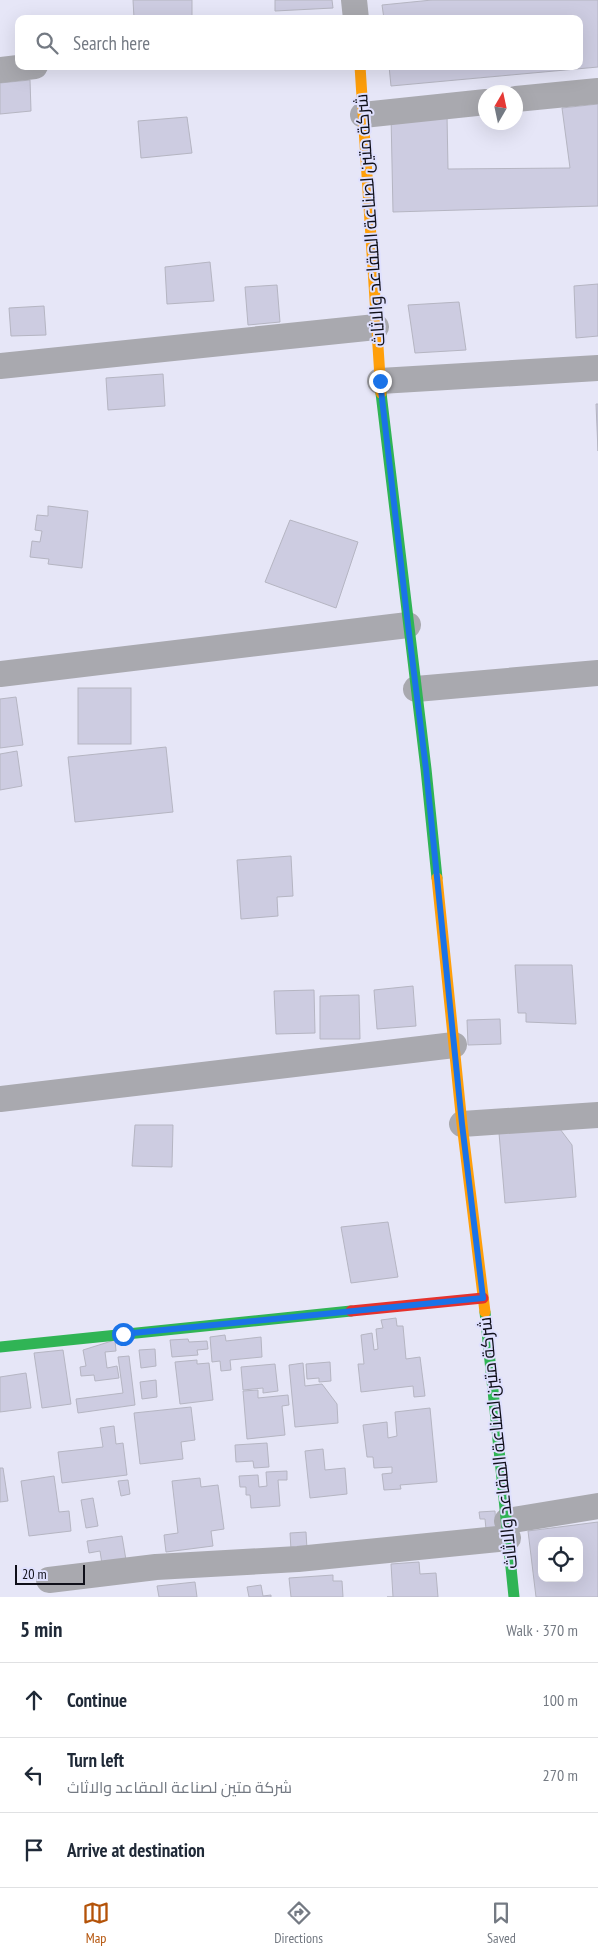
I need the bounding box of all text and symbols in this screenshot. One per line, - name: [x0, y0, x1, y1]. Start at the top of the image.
- search box: [15, 15, 583, 70]
- icon: search: [33, 29, 61, 57]
- text: Search here: [73, 31, 150, 55]
- north arrow: [478, 85, 523, 130]
- street label: شركة متين لصناعة المقاعد والاثاث: [349, 93, 390, 347]
- route end: [369, 370, 392, 393]
- street label: شركة متين لصناعة المقاعد والاثاث: [473, 1316, 522, 1570]
- route start: [112, 1323, 135, 1346]
- map controls: [538, 1537, 583, 1582]
- button: locate: [538, 1537, 583, 1582]
- scale bar: [15, 1562, 85, 1585]
- text: 20 m: [22, 1565, 47, 1583]
- text: 5 min: [20, 1616, 62, 1643]
- text: Walk · 370 m: [506, 1620, 578, 1640]
- icon: ahead: [20, 1686, 48, 1714]
- text: Continue: [67, 1688, 127, 1712]
- text: 100 m: [543, 1690, 578, 1710]
- text: Turn left: [67, 1748, 124, 1772]
- icon: left: [20, 1761, 48, 1789]
- text: 270 m: [543, 1765, 578, 1785]
- text: شركة متين لصناعة المقاعد والاثاث: [67, 1777, 292, 1797]
- icon: arrive: [20, 1836, 48, 1864]
- text: Arrive at destination: [67, 1838, 205, 1862]
- tab: Map: [82, 1899, 110, 1947]
- tab: Directions: [274, 1899, 323, 1947]
- tab: Saved: [487, 1899, 516, 1947]

